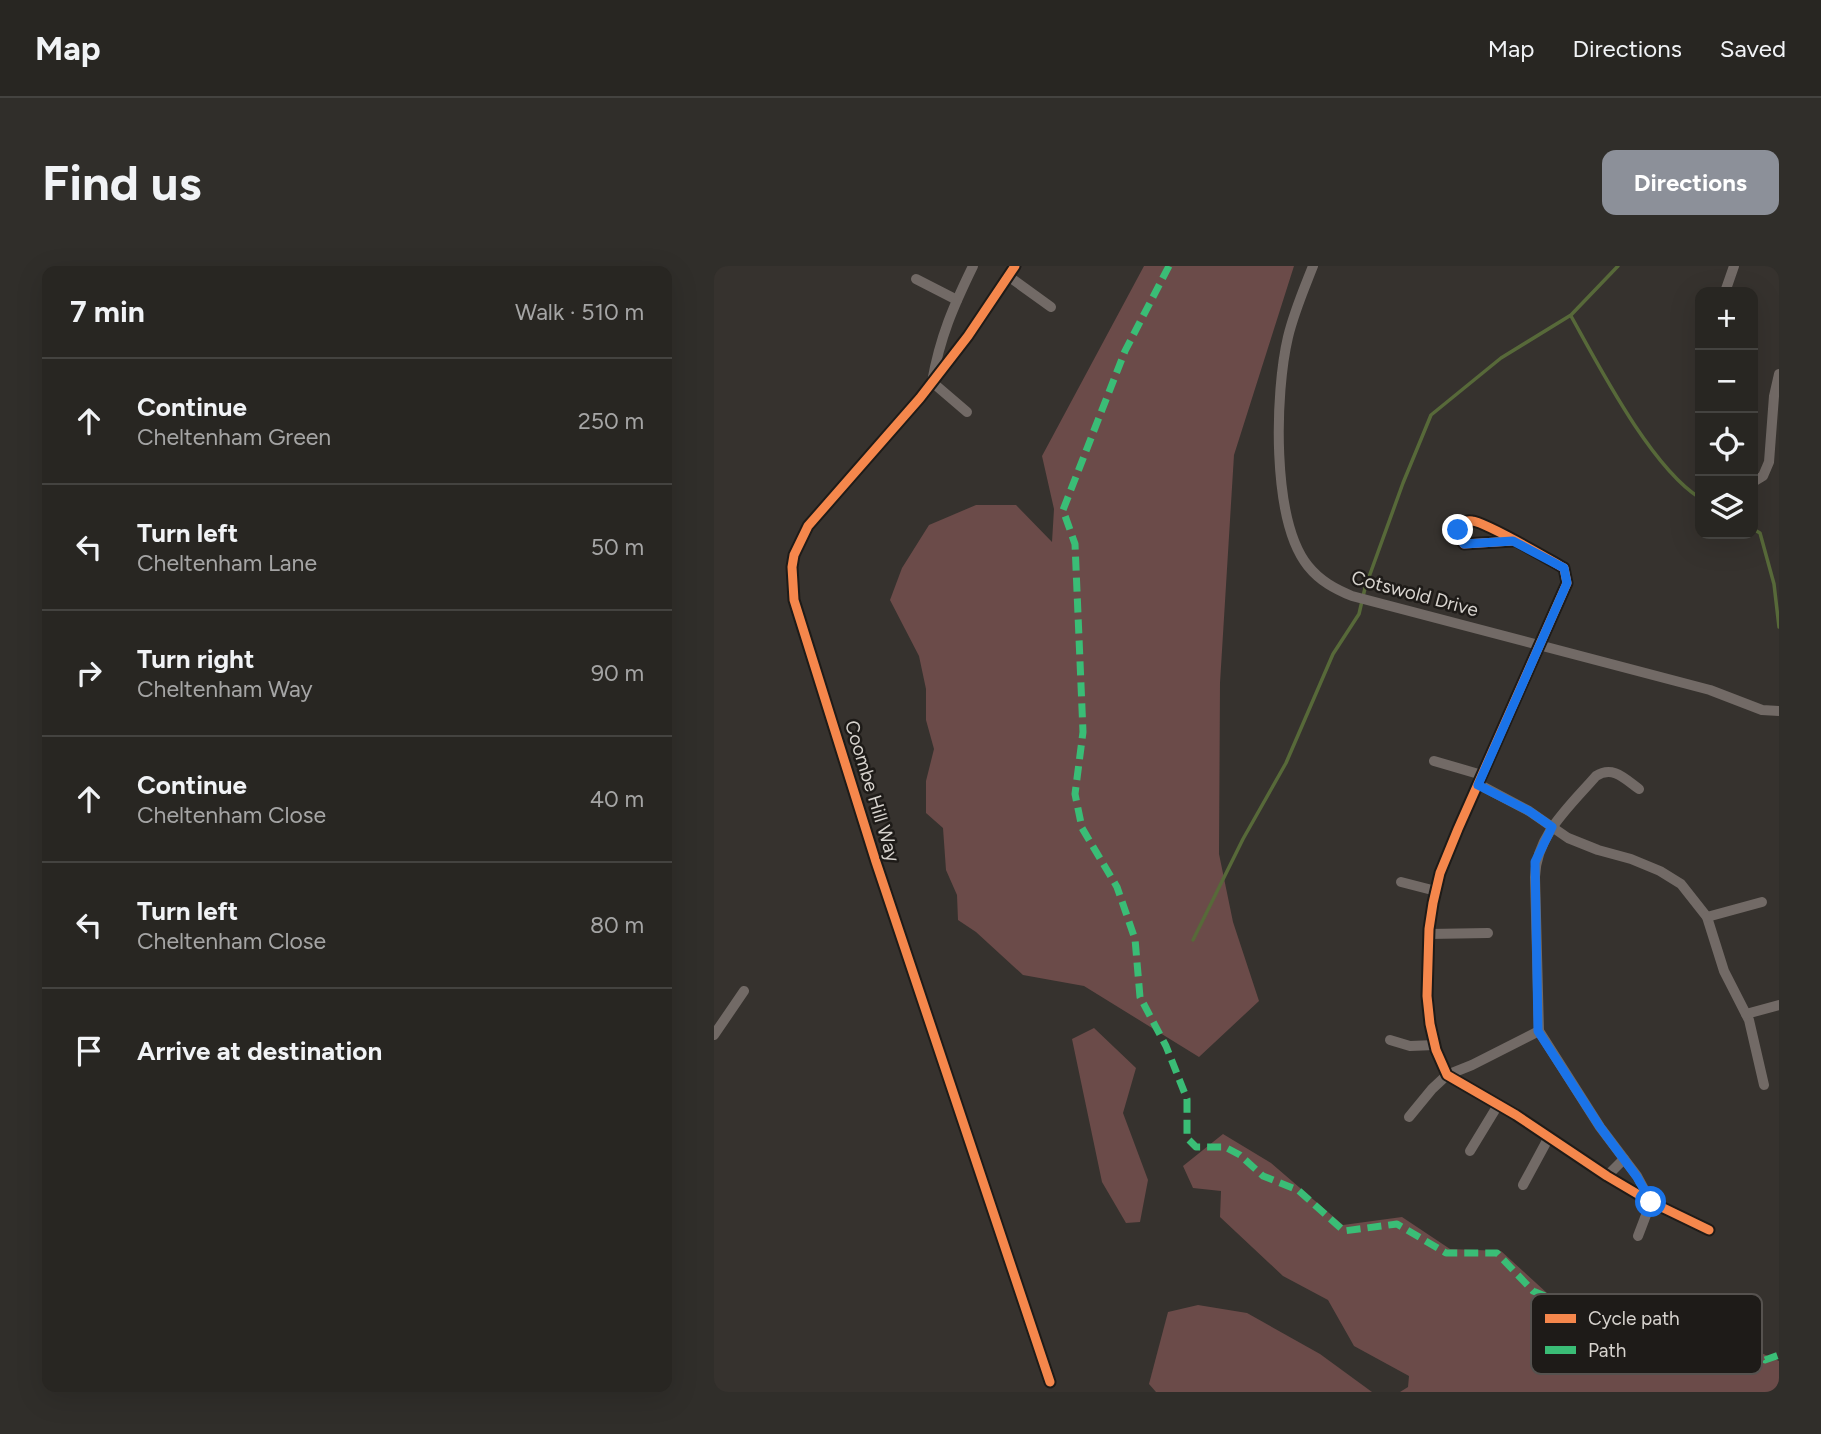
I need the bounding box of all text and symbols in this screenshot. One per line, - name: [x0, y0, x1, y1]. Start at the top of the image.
- text: Map: [35, 29, 101, 68]
- text: Map: [1488, 34, 1534, 63]
- text: Directions: [1572, 34, 1682, 63]
- text: Saved: [1720, 34, 1786, 63]
- button: Directions: [1602, 150, 1779, 215]
- text: Find us: [42, 153, 201, 212]
- map controls: [1695, 287, 1758, 539]
- button: +: [1695, 287, 1758, 350]
- text: 7 min: [70, 293, 145, 330]
- text: Walk · 510 m: [515, 298, 644, 326]
- button: −: [1695, 350, 1758, 413]
- text: Continue: [137, 391, 247, 423]
- icon: ahead: [70, 402, 108, 440]
- text: 250 m: [578, 407, 644, 435]
- button: locate: [1695, 413, 1758, 476]
- text: Cheltenham Green: [137, 423, 331, 451]
- button: layers: [1695, 476, 1758, 539]
- route end: [1442, 514, 1473, 545]
- text: Turn left: [137, 517, 238, 549]
- icon: left: [70, 528, 108, 566]
- text: 50 m: [591, 533, 644, 561]
- text: Cheltenham Lane: [137, 549, 317, 577]
- street label: Cotswold Drive: [1349, 565, 1481, 621]
- text: Turn right: [137, 643, 254, 675]
- icon: right: [70, 654, 108, 692]
- text: 90 m: [591, 659, 644, 687]
- text: Cheltenham Way: [137, 675, 313, 703]
- street label: Coombe Hill Way: [840, 718, 905, 865]
- text: Continue: [137, 769, 247, 801]
- icon: ahead: [70, 780, 108, 818]
- text: 40 m: [590, 785, 644, 813]
- text: Cheltenham Close: [137, 801, 326, 829]
- text: Turn left: [137, 895, 238, 927]
- icon: left: [70, 906, 108, 944]
- text: 80 m: [590, 911, 644, 939]
- text: Cheltenham Close: [137, 927, 326, 955]
- icon: arrive: [70, 1032, 108, 1070]
- text: Arrive at destination: [137, 1035, 382, 1067]
- route start: [1635, 1186, 1666, 1217]
- legend: [1531, 1294, 1762, 1374]
- text: Cycle path: [1588, 1307, 1680, 1330]
- text: Path: [1588, 1339, 1626, 1362]

